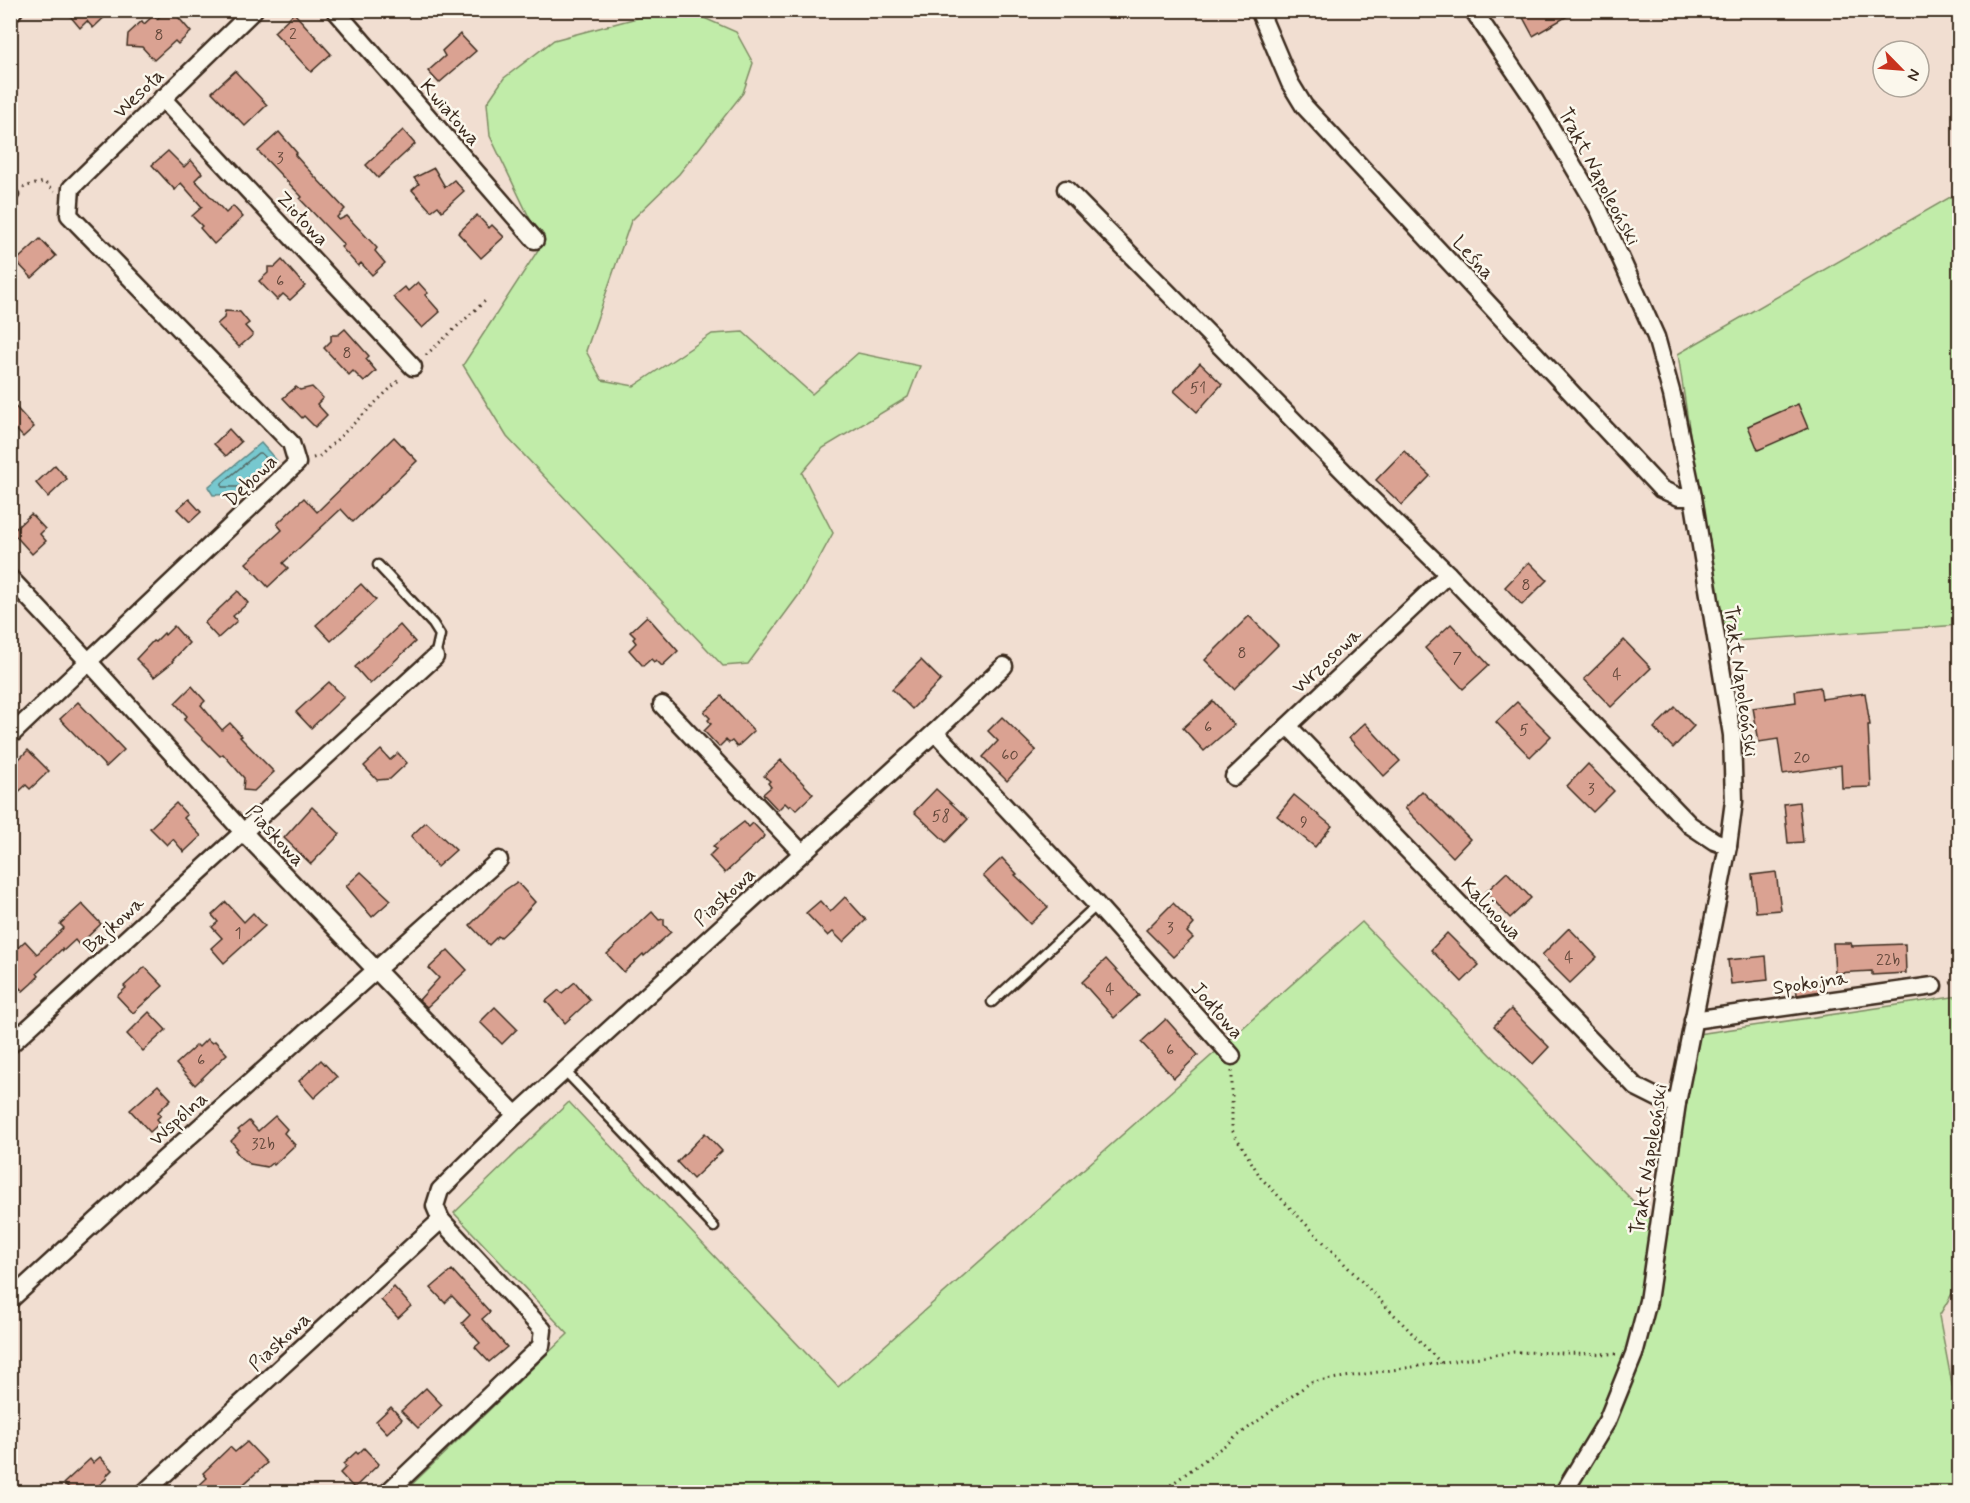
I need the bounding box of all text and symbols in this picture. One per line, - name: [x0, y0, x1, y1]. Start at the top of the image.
- house number: 2: [289, 24, 297, 45]
- house number: 8: [154, 25, 164, 46]
- north arrow: [1871, 39, 1931, 99]
- street label: Wesoła: [108, 63, 170, 125]
- text: N: [1901, 65, 1925, 84]
- street label: Kwiatowa: [413, 74, 487, 152]
- street label: Trakt Napoleoński: [1551, 103, 1646, 250]
- house number: 3: [276, 148, 284, 169]
- street label: Ziołowa: [269, 185, 335, 253]
- street label: Leśna: [1446, 230, 1500, 286]
- house number: 6: [276, 271, 284, 292]
- house number: 8: [342, 343, 352, 364]
- house number: 51: [1190, 378, 1206, 399]
- street label: Dębowa: [218, 449, 284, 513]
- house number: 8: [1521, 575, 1531, 596]
- street label: Trakt Napoleoński: [1717, 604, 1764, 759]
- street label: Wrzosowa: [1286, 621, 1368, 700]
- house number: 8: [1237, 643, 1247, 664]
- house number: 7: [1452, 648, 1462, 669]
- house number: 4: [1612, 664, 1622, 685]
- house number: 6: [1204, 717, 1212, 738]
- house number: 5: [1519, 720, 1529, 741]
- house number: 60: [1001, 745, 1019, 766]
- house number: 20: [1794, 748, 1811, 769]
- house number: 3: [1587, 779, 1595, 800]
- street label: Piaskowa: [239, 799, 311, 873]
- house number: 58: [932, 806, 950, 827]
- house number: 9: [1300, 812, 1308, 833]
- street label: Piaskowa: [688, 861, 762, 933]
- street label: Kalinowa: [1454, 872, 1528, 946]
- street label: Bajkowa: [77, 890, 151, 960]
- house number: 3: [1166, 918, 1174, 939]
- house number: 1: [234, 923, 242, 944]
- house number: 4: [1564, 947, 1574, 968]
- house number: 22b: [1876, 950, 1900, 971]
- street label: Spokojna: [1771, 965, 1850, 1002]
- street label: Jodłowa: [1184, 976, 1249, 1046]
- house number: 4: [1105, 979, 1115, 1000]
- house number: 6: [1166, 1040, 1174, 1061]
- house number: 6: [197, 1050, 205, 1071]
- street label: Trakt Napoleoński: [1624, 1082, 1675, 1237]
- street label: Wspólna: [144, 1086, 214, 1153]
- house number: 32b: [251, 1134, 275, 1155]
- street label: Piaskowa: [243, 1306, 317, 1378]

